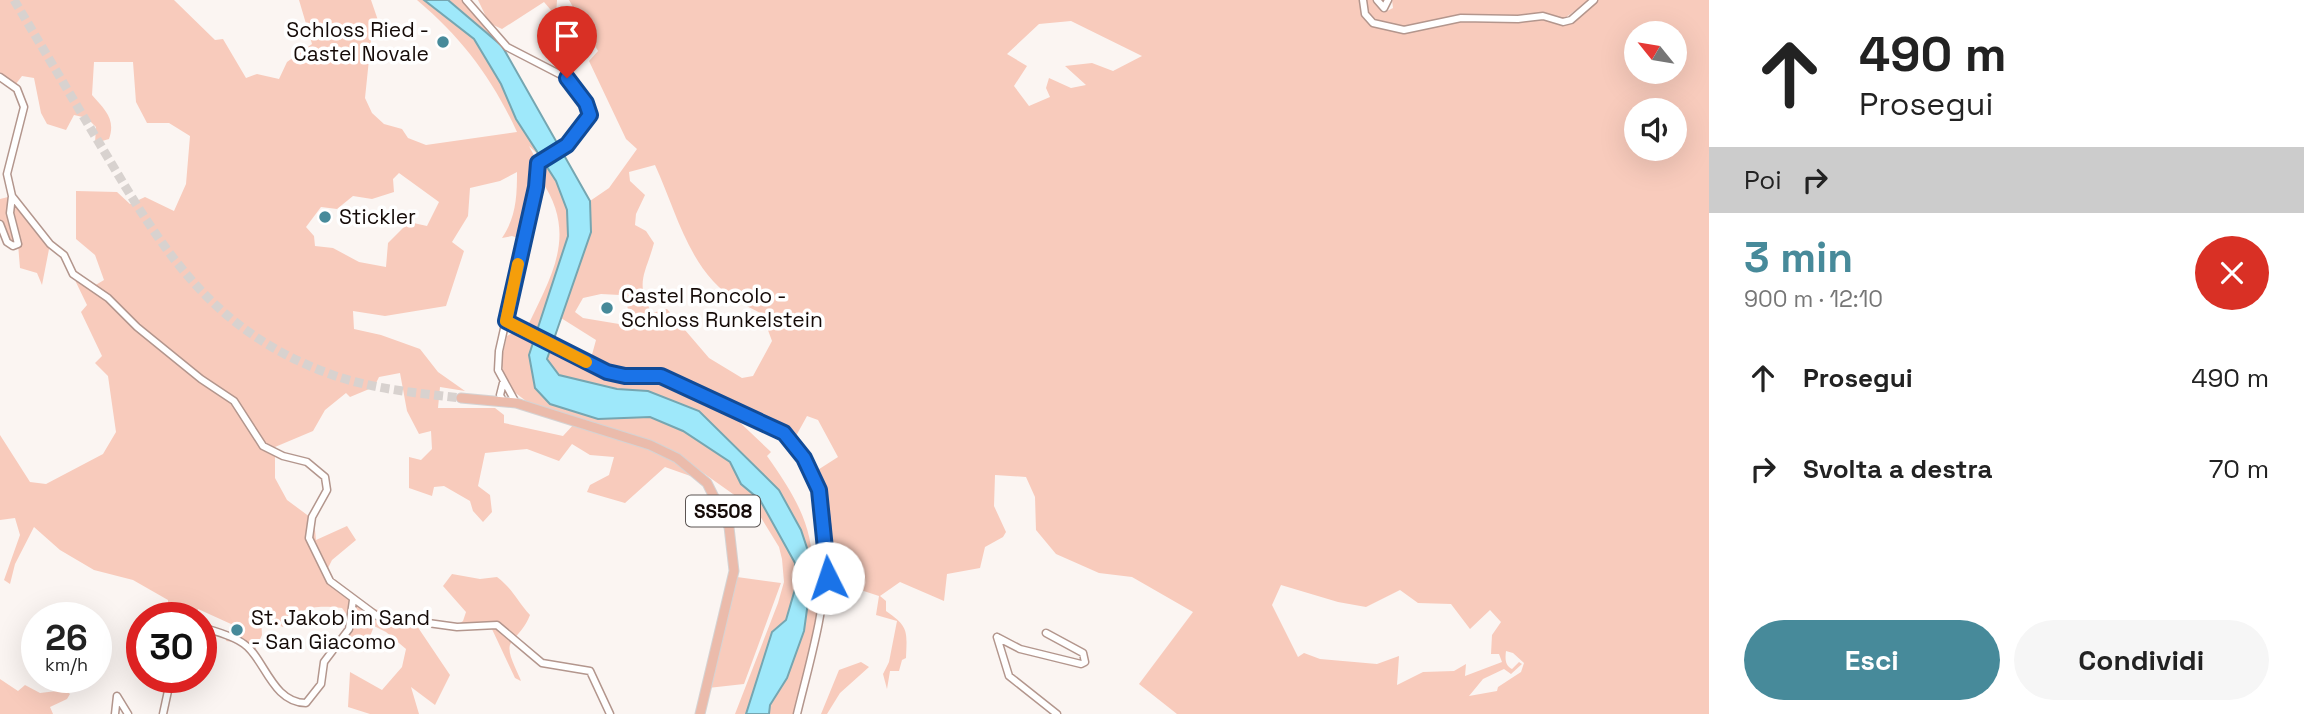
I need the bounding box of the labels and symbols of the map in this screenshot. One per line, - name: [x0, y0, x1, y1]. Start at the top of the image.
- pin: [537, 6, 597, 78]
- place label: Schloss Ried - Castel Novale: [286, 16, 429, 67]
- north arrow: [1624, 21, 1687, 84]
- marker: Schloss Ried - Castel Novale: [435, 34, 451, 50]
- place label: Stickler: [339, 203, 416, 230]
- marker: Stickler: [317, 209, 333, 225]
- place label: Castel Roncolo - Schloss Runkelstein: [621, 282, 823, 333]
- marker: Castel Roncolo - Schloss Runkelstein: [599, 300, 615, 316]
- road number: SS508: [686, 496, 760, 526]
- position arrow: [791, 541, 865, 615]
- speed limit sign: 30: [126, 602, 217, 693]
- place label: St. Jakob im Sand - San Giacomo: [251, 604, 430, 655]
- marker: St. Jakob im Sand - San Giacomo: [229, 622, 245, 638]

